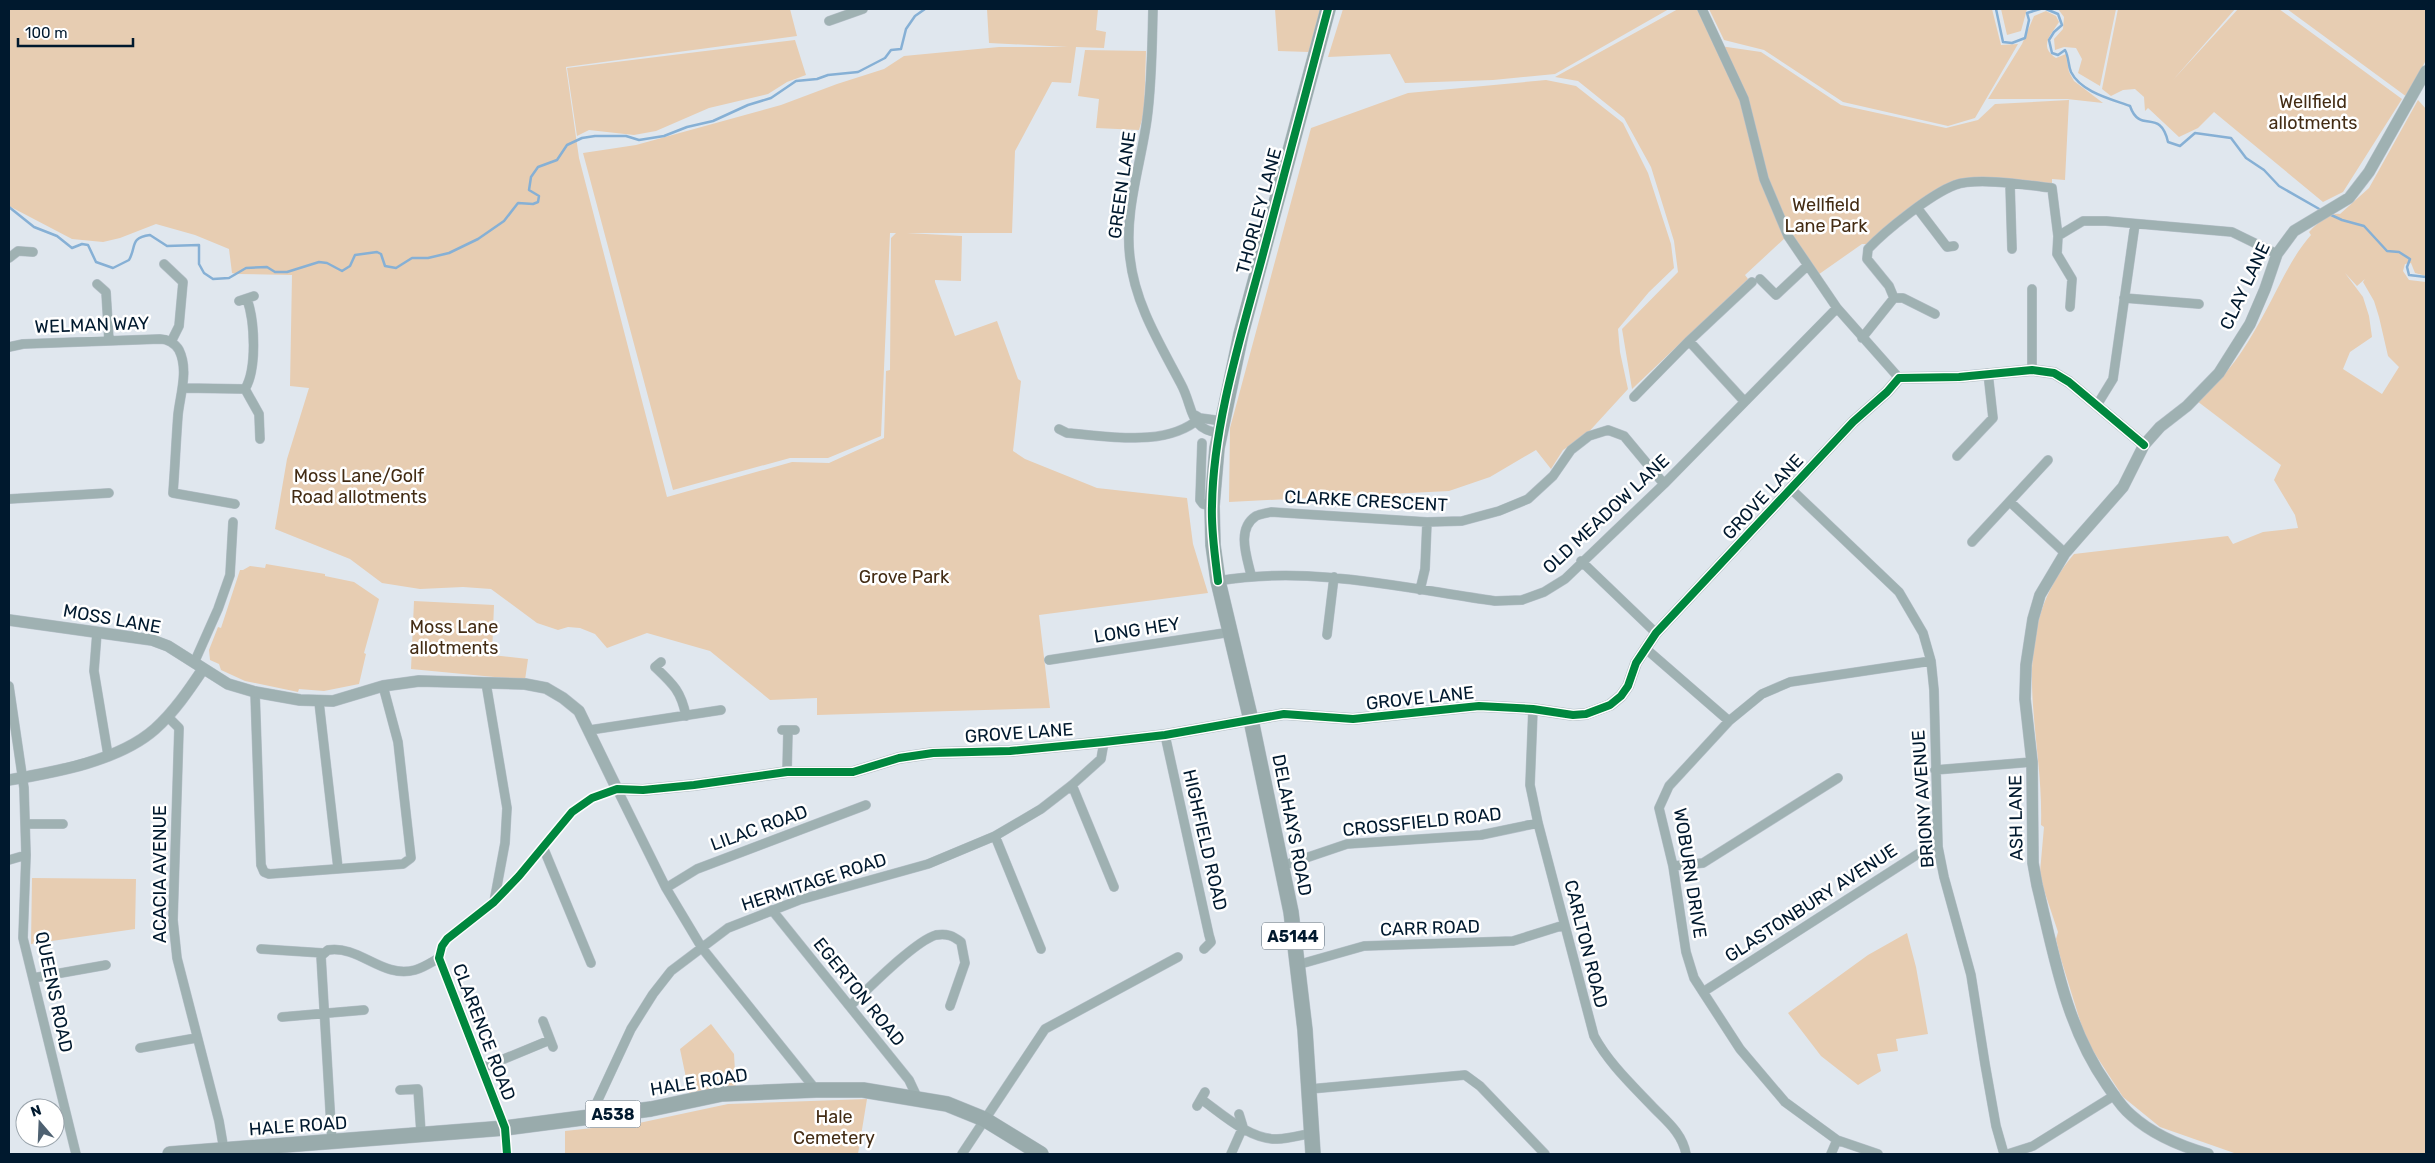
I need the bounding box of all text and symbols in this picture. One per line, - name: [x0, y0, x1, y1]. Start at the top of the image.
- scale bar: [18, 15, 132, 47]
- text: 100 m: [25, 24, 67, 42]
- park label: Wellfield allotments: [2268, 91, 2358, 134]
- street label: GREEN LANE: [1104, 130, 1140, 240]
- street label: THORLEY LANE: [1232, 146, 1286, 276]
- park label: Wellfield Lane Park: [1785, 194, 1868, 237]
- street label: CLAY LANE: [2215, 239, 2275, 333]
- street label: WELMAN WAY: [34, 312, 150, 338]
- street label: OLD MEADOW LANE: [1538, 450, 1674, 578]
- street label: GROVE LANE: [1718, 450, 1808, 544]
- park label: Moss Lane/Golf Road allotments: [291, 465, 427, 508]
- street label: CLARKE CRESCENT: [1284, 486, 1448, 516]
- park label: Grove Park: [859, 566, 950, 588]
- street label: MOSS LANE: [61, 600, 163, 638]
- street label: LONG HEY: [1092, 612, 1182, 648]
- park label: Moss Lane allotments: [409, 616, 499, 659]
- street label: GROVE LANE: [1365, 681, 1475, 715]
- street label: GROVE LANE: [964, 718, 1074, 748]
- street label: BRIONY AVENUE: [1907, 729, 1939, 869]
- street label: DELAHAYS ROAD: [1267, 752, 1317, 898]
- street label: HIGHFIELD ROAD: [1178, 767, 1232, 913]
- street label: ASH LANE: [2004, 775, 2028, 861]
- street label: LILAC ROAD: [707, 800, 811, 856]
- street label: CROSSFIELD ROAD: [1341, 803, 1503, 841]
- street label: ACACIA AVENUE: [149, 805, 171, 943]
- street label: WOBURN DRIVE: [1669, 806, 1711, 940]
- street label: GLASTONBURY AVENUE: [1721, 839, 1901, 967]
- street label: HERMITAGE ROAD: [739, 848, 889, 916]
- street label: CARLTON ROAD: [1559, 878, 1613, 1010]
- street label: CARR ROAD: [1380, 915, 1480, 941]
- road number: A5144: [1262, 922, 1324, 949]
- street label: QUEENS ROAD: [30, 930, 78, 1054]
- street label: EGERTON ROAD: [809, 933, 909, 1051]
- street label: CLARENCE ROAD: [448, 960, 520, 1104]
- street label: HALE ROAD: [649, 1063, 749, 1101]
- north arrow: [15, 1098, 65, 1148]
- road number: A538: [586, 1100, 640, 1128]
- text: N: [28, 1102, 43, 1121]
- park label: Hale Cemetery: [793, 1106, 875, 1149]
- street label: HALE ROAD: [248, 1112, 348, 1140]

